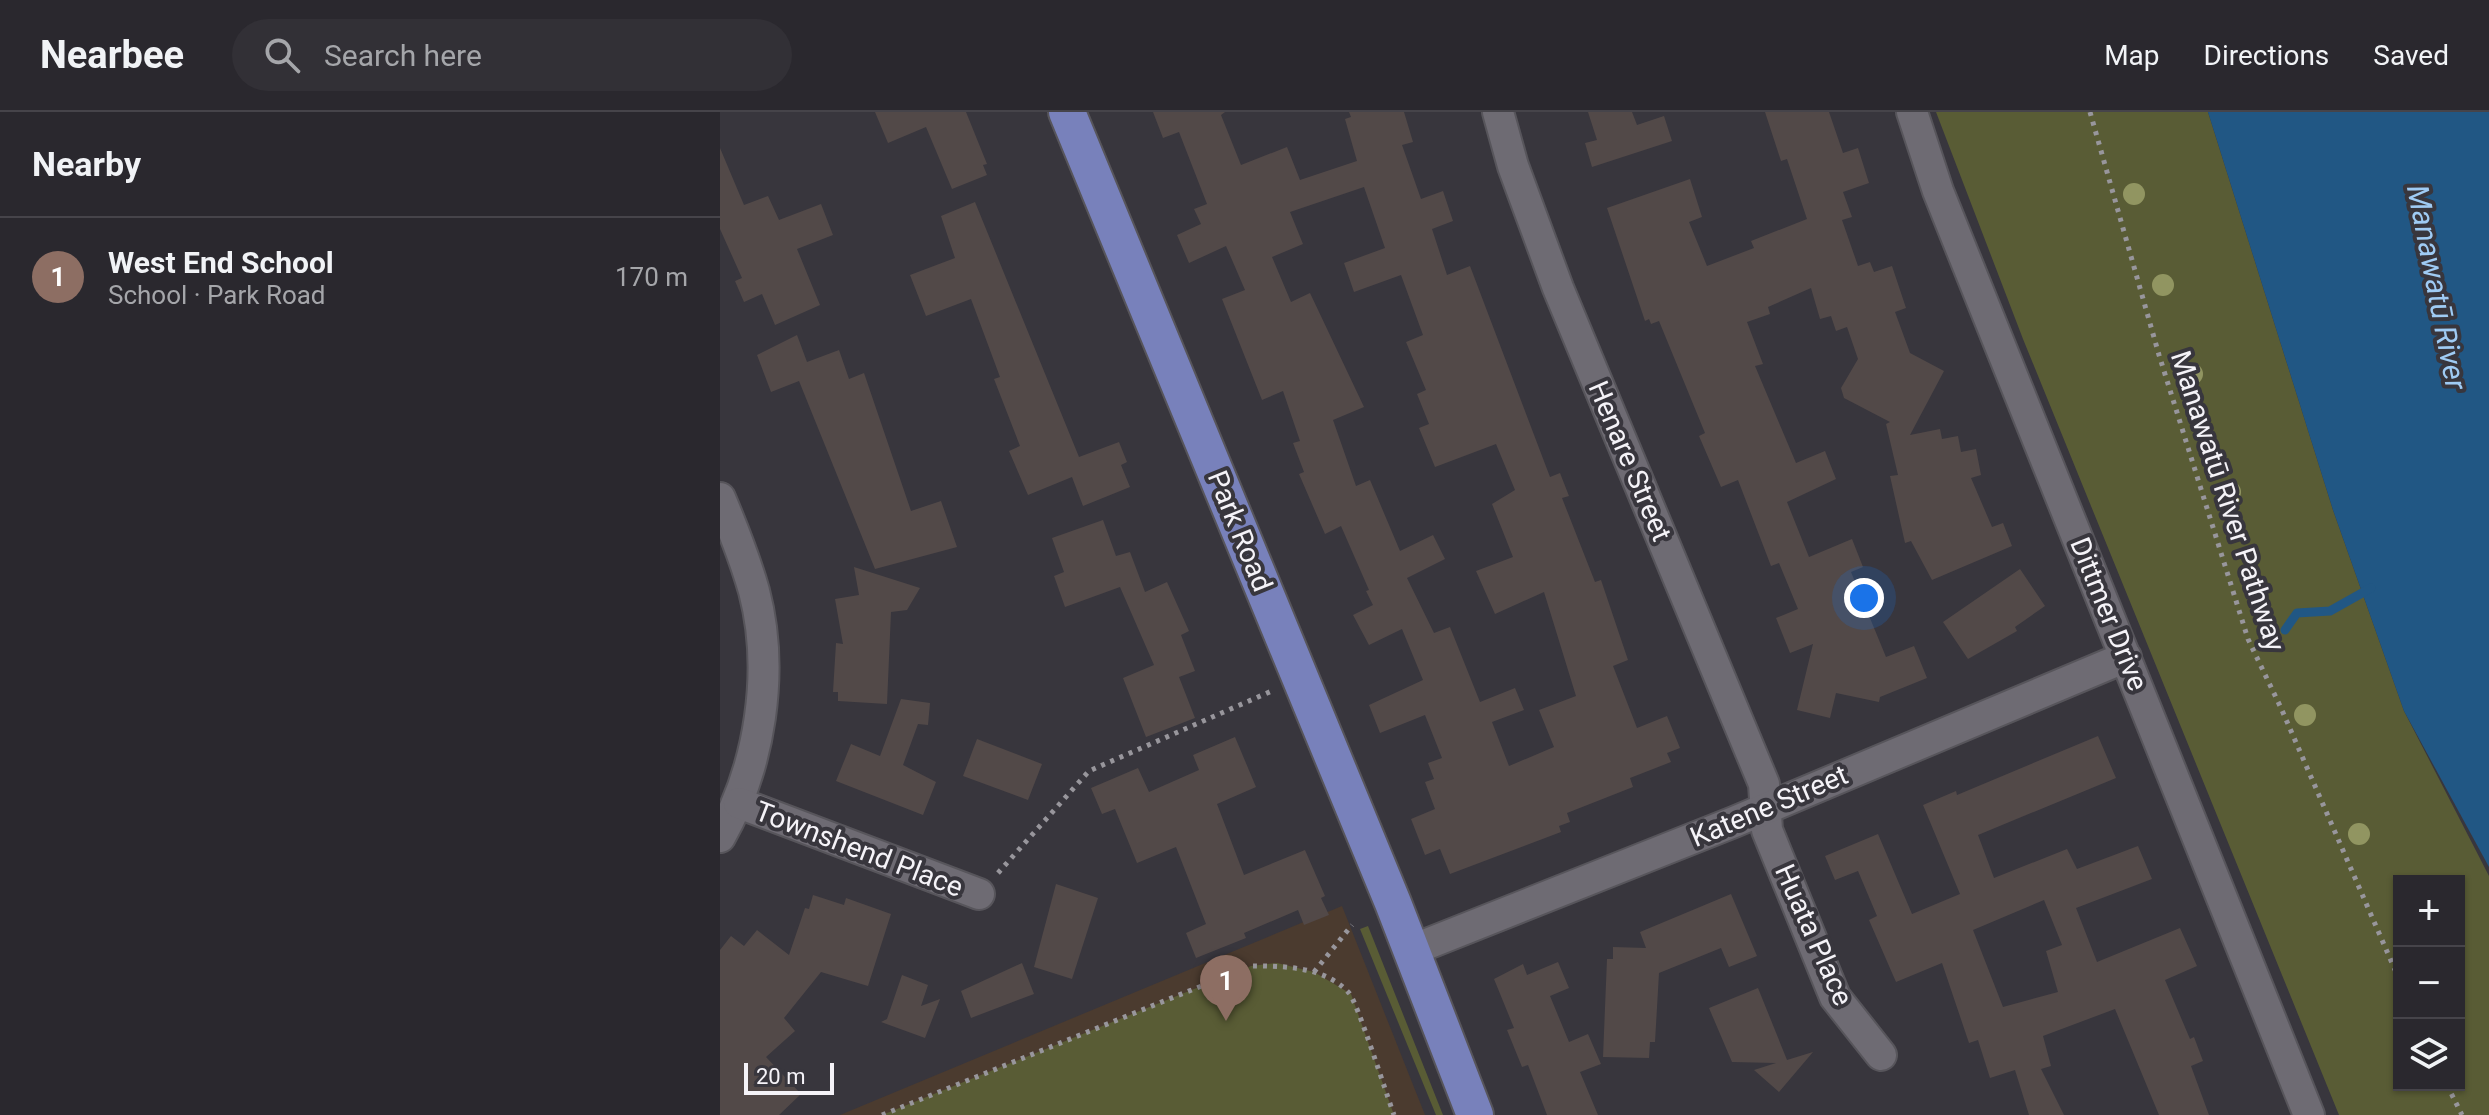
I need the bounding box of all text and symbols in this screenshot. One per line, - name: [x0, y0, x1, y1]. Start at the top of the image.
- search box: [232, 19, 792, 91]
- text: Nearbee: [40, 33, 184, 77]
- icon: search: [260, 33, 304, 77]
- text: Search here: [324, 38, 482, 73]
- text: Map: [2104, 39, 2160, 72]
- text: Directions: [2204, 39, 2329, 72]
- text: Saved: [2373, 39, 2449, 72]
- text: Nearby: [32, 144, 141, 184]
- water label: Manawatū River: [2400, 182, 2474, 394]
- text: West End School: [108, 245, 334, 280]
- text: 1: [51, 262, 65, 292]
- text: 170 m: [615, 262, 688, 292]
- text: School · Park Road: [108, 280, 326, 310]
- street label: Manawatū River Pathway: [2164, 347, 2292, 655]
- street label: Henare Street: [1582, 376, 1678, 546]
- street label: Park Road: [1201, 466, 1279, 596]
- street label: Dittmer Drive: [2063, 533, 2155, 695]
- your location: [1844, 578, 1884, 618]
- street label: Katene Street: [1685, 758, 1853, 854]
- street label: Townshend Place: [750, 794, 968, 904]
- street label: Huata Place: [1768, 859, 1860, 1011]
- map controls: [2393, 875, 2465, 1091]
- button: +: [2393, 875, 2465, 947]
- button: −: [2393, 947, 2465, 1019]
- pin: 1: [1200, 955, 1252, 1021]
- button: layers: [2393, 1019, 2465, 1091]
- scale bar: [744, 1059, 834, 1095]
- text: 20 m: [756, 1064, 805, 1089]

